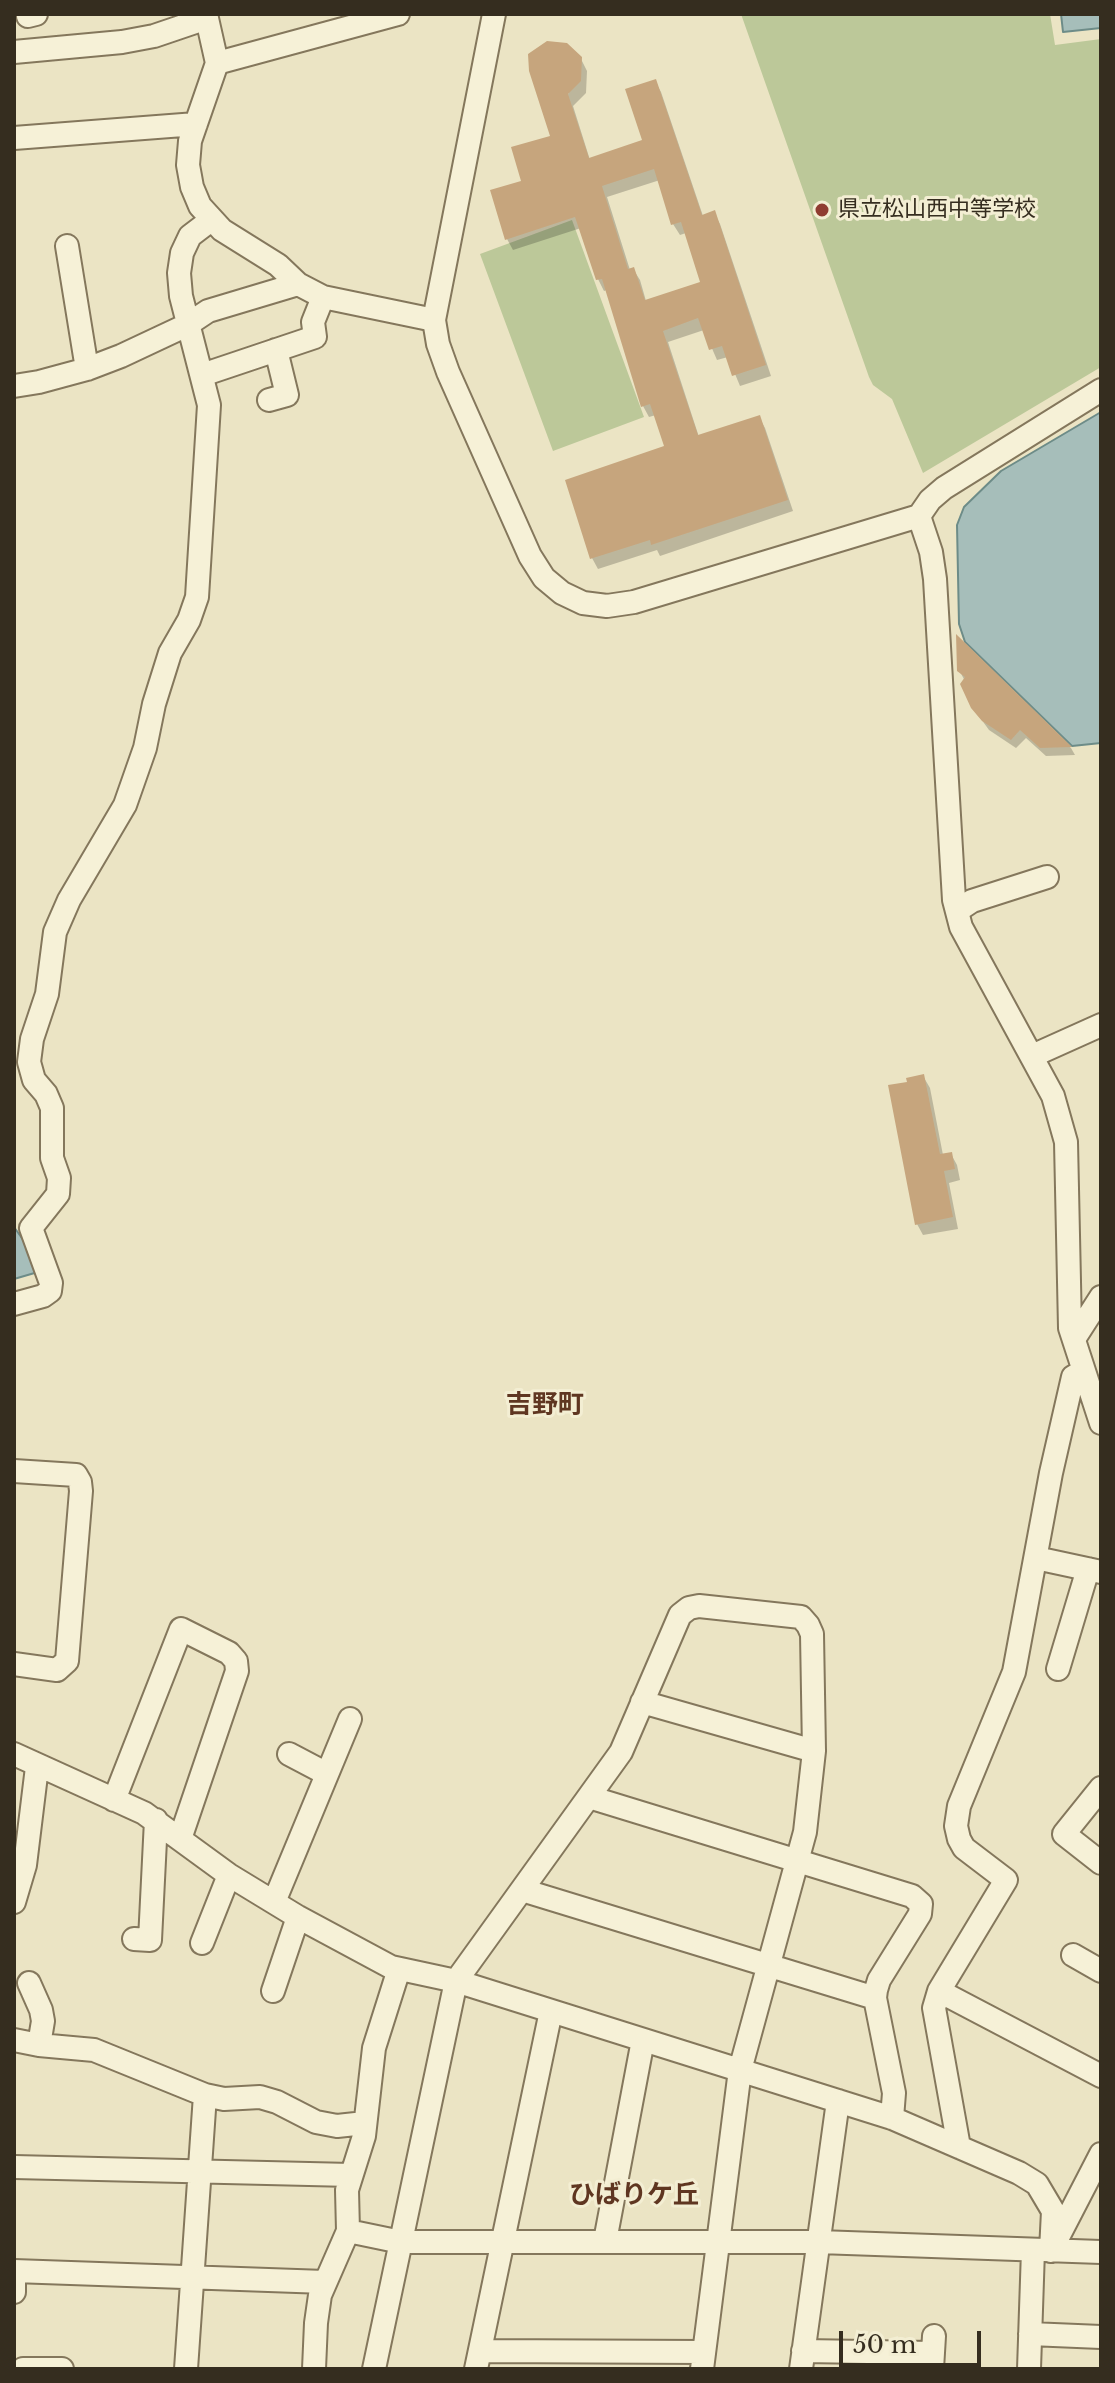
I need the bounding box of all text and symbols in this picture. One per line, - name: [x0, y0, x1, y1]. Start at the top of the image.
- place label: 県立松山西中等学校: [838, 197, 1036, 223]
- marker: 県立松山西中等学校: [813, 201, 831, 219]
- district label: 吉野町: [506, 1390, 584, 1422]
- district label: ひばりケ丘: [569, 2180, 699, 2212]
- scale bar: [843, 2315, 985, 2365]
- text: 50 m: [853, 2330, 916, 2359]

